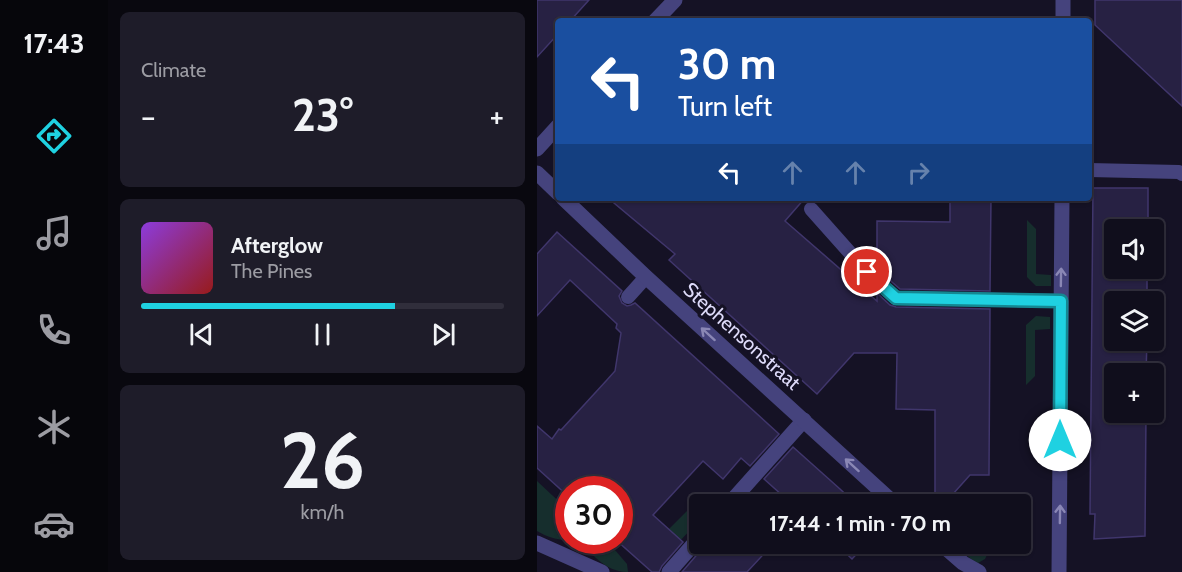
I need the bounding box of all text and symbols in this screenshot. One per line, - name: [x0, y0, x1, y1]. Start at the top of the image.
- text: 17:43: [23, 27, 85, 60]
- text: 30 m: [678, 38, 776, 90]
- icon: left: [579, 42, 657, 120]
- text: Climate: [141, 58, 206, 82]
- text: 23°: [292, 88, 353, 142]
- text: Turn left: [678, 90, 772, 123]
- text: −: [141, 96, 156, 136]
- text: +: [489, 96, 504, 136]
- icon: directions: [33, 115, 75, 157]
- icon: left: [713, 156, 746, 189]
- icon: ahead: [776, 156, 809, 189]
- icon: ahead: [839, 156, 872, 189]
- icon: right: [902, 156, 935, 189]
- icon: music: [33, 212, 75, 254]
- map controls: [1104, 219, 1164, 423]
- button: sound: [1104, 219, 1164, 279]
- text: Afterglow: [231, 232, 323, 259]
- pin: [841, 246, 892, 297]
- icon: arrive: [850, 255, 883, 288]
- text: The Pines: [231, 259, 312, 283]
- one-way arrow: [1055, 267, 1067, 287]
- street label: Stephensonstraat: [679, 277, 806, 395]
- button: layers: [1104, 291, 1164, 351]
- icon: phone: [33, 309, 75, 351]
- icon: previous: [185, 318, 218, 351]
- icon: pause: [306, 318, 339, 351]
- icon: next: [427, 318, 460, 351]
- one-way arrow: [701, 327, 716, 341]
- button: +: [1104, 363, 1164, 423]
- icon: climate: [33, 406, 75, 448]
- position arrow: [1028, 408, 1092, 472]
- text: 26: [280, 413, 365, 508]
- one-way arrow: [845, 457, 860, 472]
- speed limit sign: 30: [555, 476, 633, 554]
- text: km/h: [301, 500, 344, 524]
- icon: car: [33, 503, 75, 545]
- one-way arrow: [1054, 504, 1066, 524]
- text: 17:44 · 1 min · 70 m: [769, 510, 951, 537]

